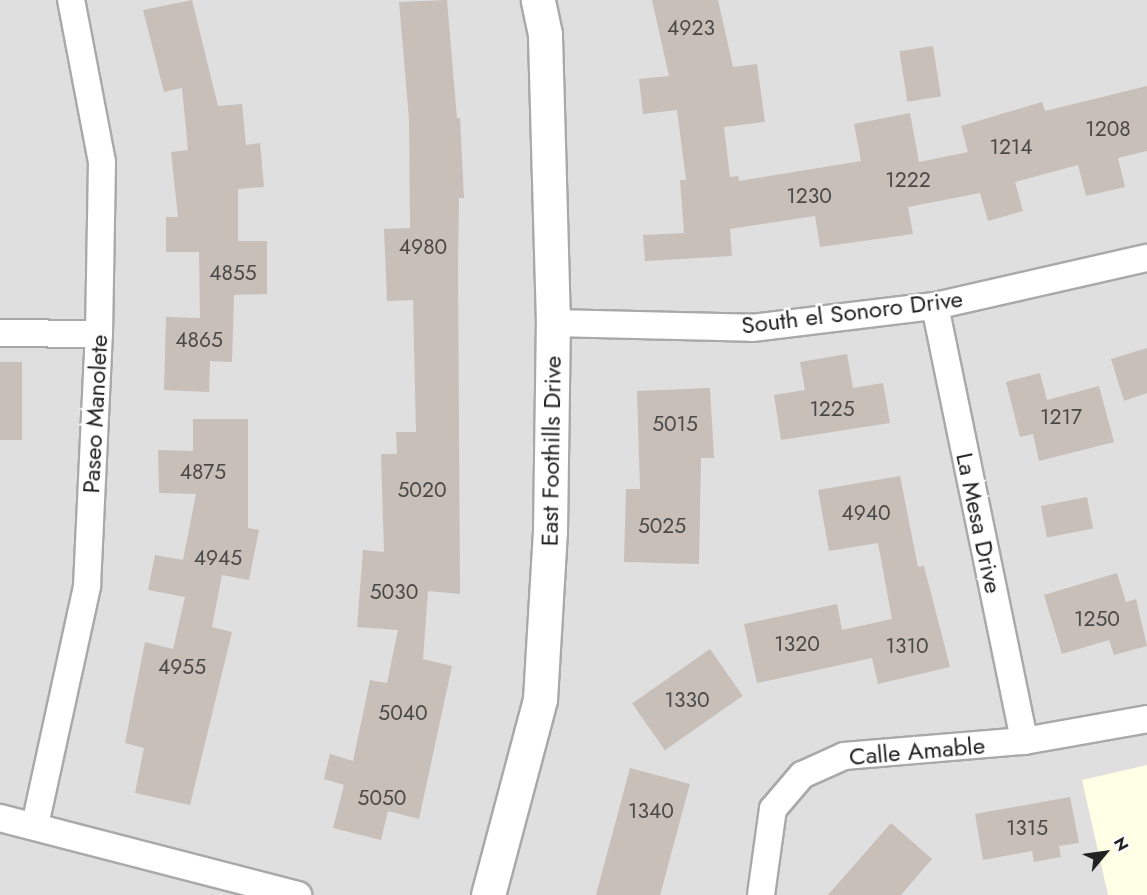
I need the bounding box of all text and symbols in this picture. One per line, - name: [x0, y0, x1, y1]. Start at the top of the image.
- house number: 4923: [667, 15, 715, 41]
- house number: 1208: [1085, 116, 1131, 142]
- house number: 1214: [989, 134, 1033, 160]
- house number: 1222: [885, 167, 931, 193]
- house number: 1230: [786, 183, 832, 209]
- house number: 4980: [399, 234, 447, 260]
- house number: 4855: [209, 260, 257, 286]
- street label: South el Sonoro Drive: [740, 284, 964, 340]
- house number: 4865: [175, 327, 223, 353]
- street label: Paseo Manolete: [76, 334, 114, 494]
- street label: East Foothills Drive: [535, 355, 567, 547]
- house number: 1225: [809, 396, 855, 422]
- house number: 1217: [1040, 404, 1082, 430]
- house number: 5015: [652, 411, 698, 437]
- street label: La Mesa Drive: [950, 450, 1008, 596]
- house number: 4875: [180, 459, 226, 485]
- house number: 5020: [398, 477, 446, 503]
- house number: 4940: [841, 500, 891, 526]
- house number: 5025: [638, 513, 686, 539]
- house number: 4945: [194, 545, 242, 571]
- house number: 5030: [370, 579, 418, 605]
- house number: 1250: [1074, 606, 1120, 632]
- house number: 1320: [774, 631, 820, 657]
- house number: 1310: [886, 633, 928, 659]
- house number: 4955: [158, 654, 206, 680]
- house number: 1330: [665, 687, 709, 713]
- house number: 5040: [378, 700, 428, 726]
- street label: Calle Amable: [848, 731, 986, 771]
- house number: 5050: [358, 785, 406, 811]
- house number: 1340: [628, 798, 674, 824]
- house number: 1315: [1006, 815, 1048, 841]
- north arrow: [1075, 823, 1135, 883]
- text: N: [1108, 833, 1134, 855]

